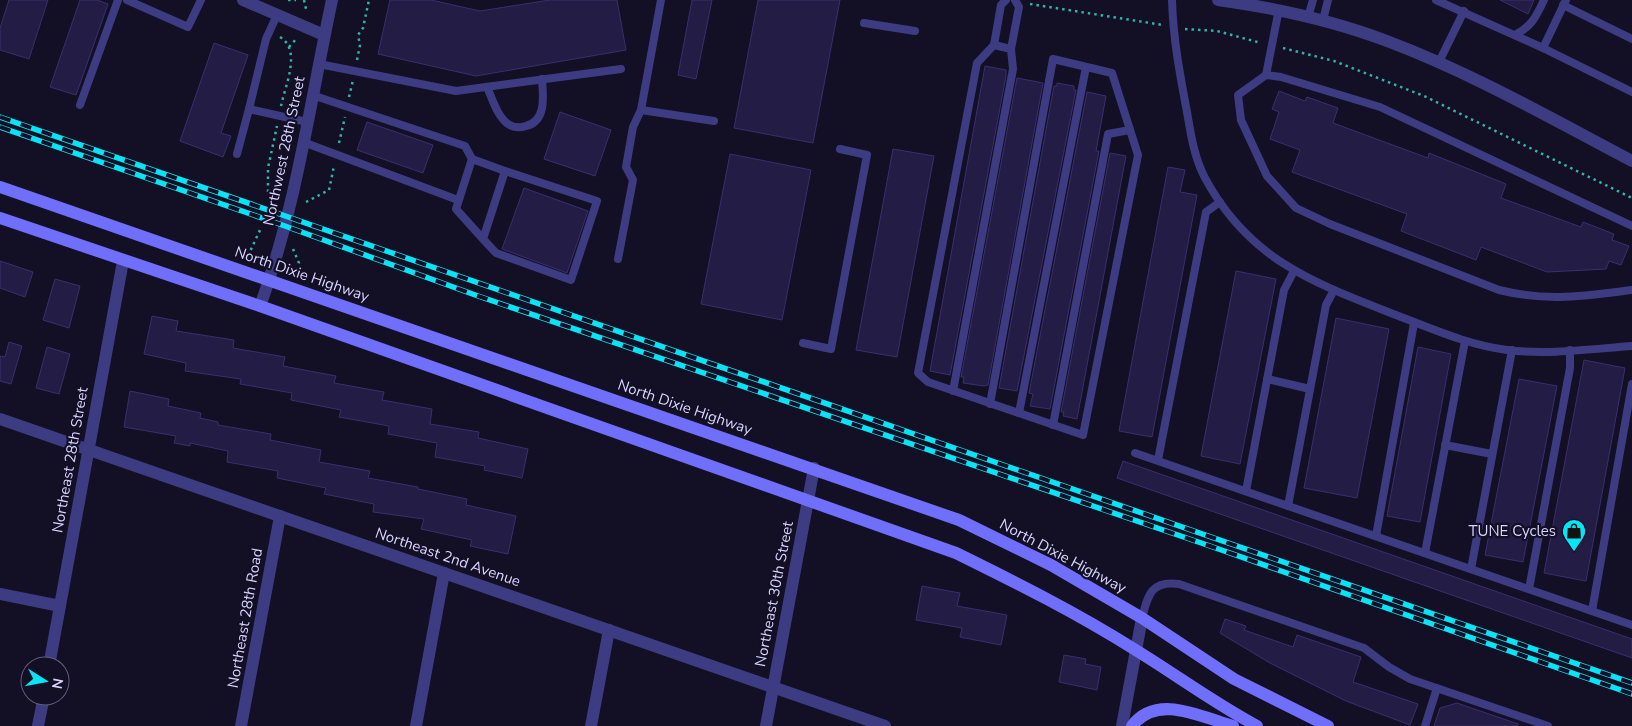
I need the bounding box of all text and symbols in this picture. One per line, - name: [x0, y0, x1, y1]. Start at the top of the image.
- street label: Northwest 28th Street: [258, 74, 310, 228]
- street label: North Dixie Highway: [232, 242, 372, 306]
- street label: North Dixie Highway: [615, 375, 755, 439]
- street label: Northeast 28th Street: [47, 385, 93, 534]
- street label: North Dixie Highway: [996, 514, 1130, 598]
- shop icon: TUNE Cycles: [1561, 518, 1587, 552]
- street label: Northeast 30th Street: [750, 519, 798, 668]
- place label: TUNE Cycles: [1468, 521, 1556, 541]
- street label: Northeast 2nd Avenue: [373, 523, 523, 591]
- street label: Northeast 28th Road: [223, 546, 267, 690]
- north arrow: [20, 656, 70, 706]
- text: N: [47, 676, 68, 690]

